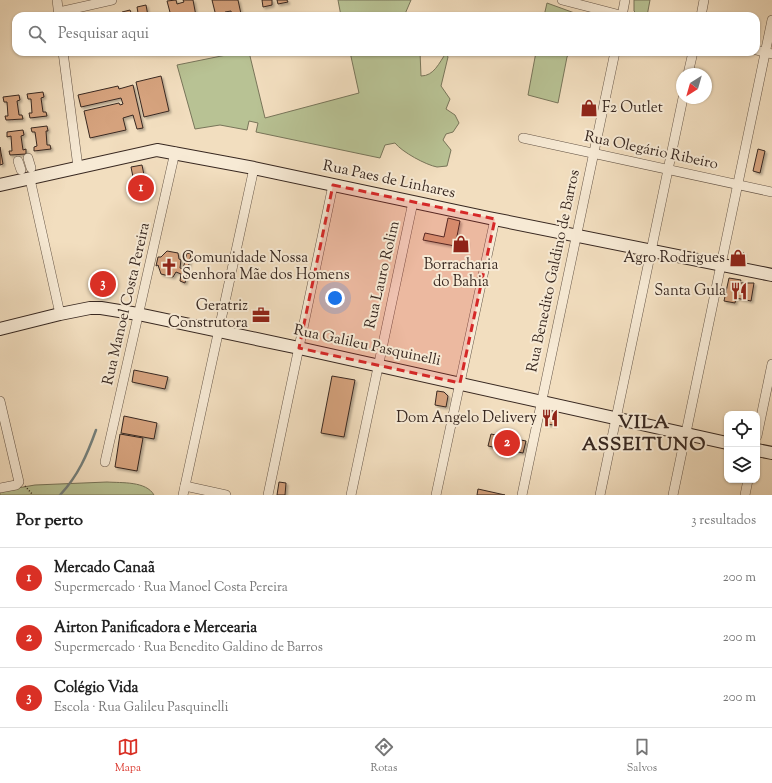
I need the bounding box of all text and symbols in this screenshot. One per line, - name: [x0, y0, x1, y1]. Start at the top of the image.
- search box: [12, 12, 760, 56]
- icon: search: [26, 23, 48, 45]
- text: Pesquisar aqui: [58, 24, 149, 45]
- north arrow: [676, 68, 712, 104]
- shop icon: F2 Outlet: [579, 98, 599, 118]
- place label: F2 Outlet: [602, 98, 663, 119]
- street label: Rua Olegário Ribeiro: [582, 127, 720, 175]
- street label: Rua Paes de Linhares: [321, 156, 457, 204]
- street label: Rua Benedito Galdino de Barros: [522, 168, 586, 374]
- pin: 1: [128, 173, 154, 203]
- street label: Rua Lauro Rolim: [360, 219, 406, 331]
- street label: Rua Manoel Costa Pereira: [98, 221, 156, 387]
- shop icon: Borracharia do Bahia: [451, 234, 471, 254]
- place label: Comunidade Nossa Senhora Mãe dos Homens: [182, 248, 350, 286]
- place label: Agro Rodrigues: [623, 248, 725, 269]
- shop icon: Agro Rodrigues: [728, 248, 748, 268]
- place label: Borracharia do Bahia: [424, 255, 498, 293]
- church icon: Comunidade Nossa Senhora Mãe dos Homens: [159, 257, 179, 277]
- pin: 3: [90, 269, 116, 299]
- place label: Santa Gula: [654, 281, 726, 302]
- restaurant icon: Santa Gula: [729, 281, 749, 301]
- your location: [325, 288, 345, 308]
- place label: Geratriz Construtora: [168, 296, 248, 334]
- office icon: Geratriz Construtora: [251, 305, 271, 325]
- street label: Rua Galileu Pasquinelli: [291, 320, 443, 372]
- place label: Dom Angelo Delivery: [396, 408, 538, 429]
- restaurant icon: Dom Angelo Delivery: [540, 408, 560, 428]
- district label: VILA ASSEITUNO: [582, 410, 706, 459]
- map controls: [724, 411, 760, 483]
- button: locate: [724, 411, 760, 447]
- pin: 2: [494, 428, 520, 458]
- button: layers: [724, 447, 760, 483]
- text: Por perto: [16, 509, 83, 533]
- text: 3 resultados: [691, 512, 756, 530]
- text: Mercado Canaã: [54, 558, 155, 579]
- text: 1: [27, 569, 31, 587]
- text: 200 m: [723, 569, 756, 587]
- text: Supermercado · Rua Manoel Costa Pereira: [54, 579, 288, 597]
- text: Airton Panificadora e Mercearia: [54, 618, 257, 639]
- text: 2: [26, 629, 32, 647]
- text: 200 m: [723, 629, 756, 647]
- text: Supermercado · Rua Benedito Galdino de Barros: [54, 639, 323, 657]
- text: Colégio Vida: [54, 678, 139, 699]
- text: 3: [26, 689, 32, 707]
- text: 200 m: [723, 689, 756, 707]
- text: Escola · Rua Galileu Pasquinelli: [54, 699, 228, 717]
- tab: Mapa: [115, 736, 141, 776]
- tab: Rotas: [371, 736, 397, 776]
- tab: Salvos: [627, 736, 657, 776]

